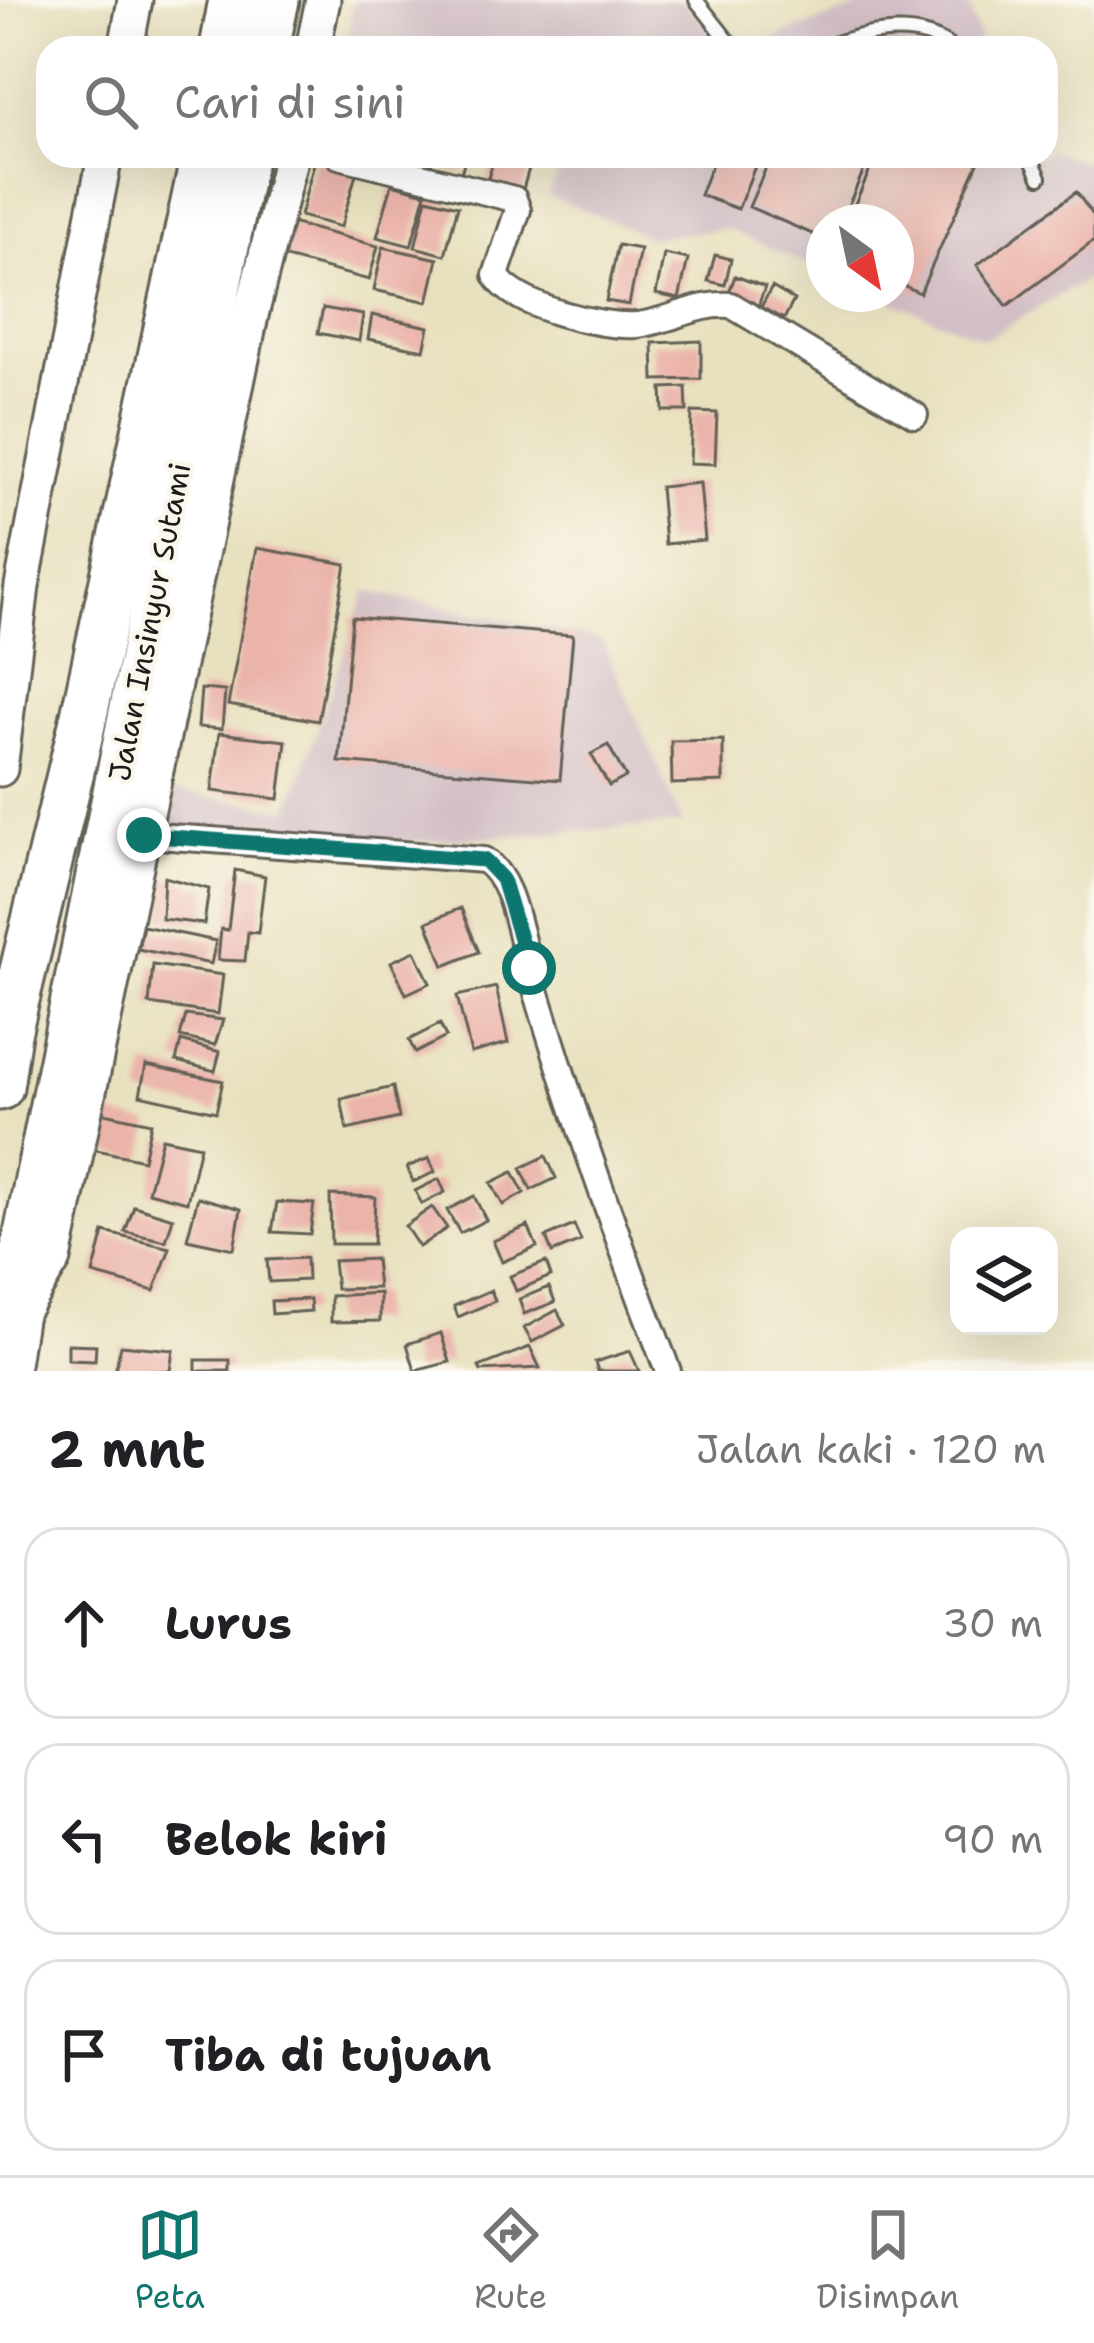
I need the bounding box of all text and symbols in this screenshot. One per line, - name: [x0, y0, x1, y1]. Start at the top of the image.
- search box: [36, 36, 1058, 168]
- icon: search: [78, 69, 144, 135]
- text: Cari di sini: [174, 72, 406, 132]
- north arrow: [806, 204, 914, 312]
- street label: Jalan Insinyur Sutami: [99, 459, 201, 785]
- route end: [117, 808, 171, 862]
- route start: [502, 941, 556, 995]
- map controls: [950, 1227, 1058, 1335]
- button: layers: [950, 1227, 1058, 1335]
- text: 2 mnt: [48, 1415, 206, 1483]
- text: Jalan kaki · 120 m: [696, 1423, 1046, 1475]
- icon: ahead: [51, 1590, 117, 1656]
- text: Lurus: [165, 1593, 292, 1653]
- text: 30 m: [942, 1597, 1043, 1649]
- icon: left: [51, 1806, 117, 1872]
- text: Belok kiri: [165, 1809, 388, 1869]
- text: 90 m: [942, 1813, 1043, 1865]
- icon: arrive: [51, 2022, 117, 2088]
- text: Tiba di tujuan: [165, 2025, 492, 2085]
- tab: Peta: [135, 2202, 205, 2319]
- tab: Rute: [474, 2202, 547, 2319]
- tab: Disimpan: [817, 2202, 959, 2319]

